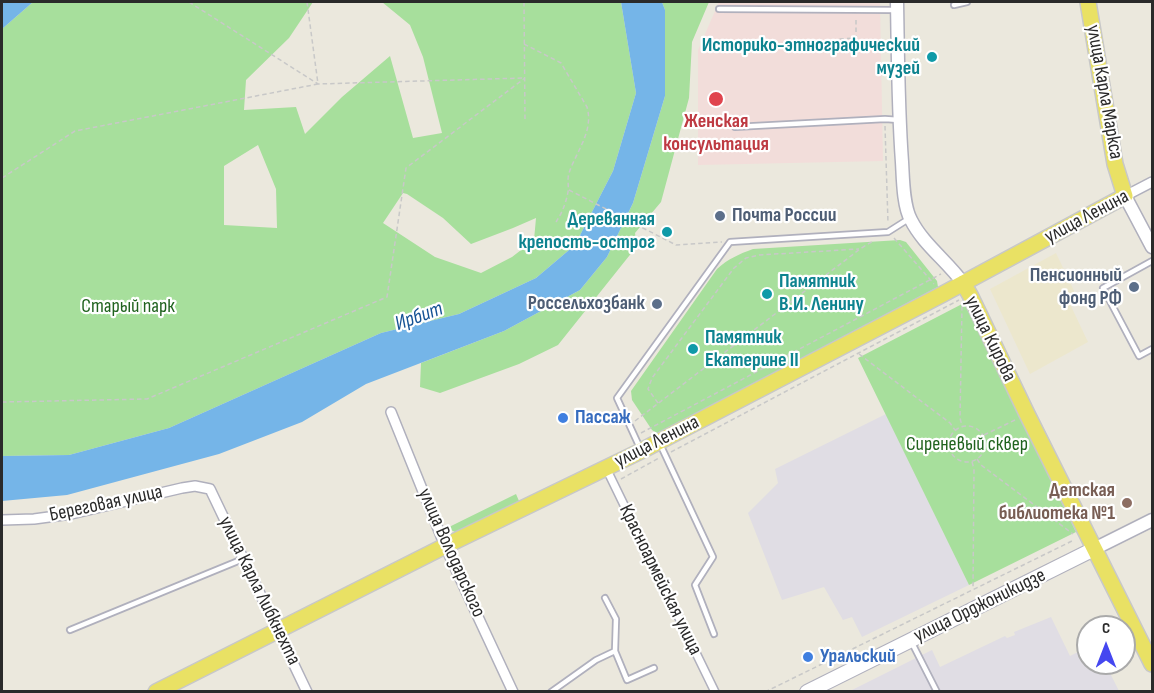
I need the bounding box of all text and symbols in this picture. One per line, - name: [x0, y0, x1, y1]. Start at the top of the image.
- street label: улица Карла Маркса: [1080, 23, 1128, 161]
- place label: Историко-этнографический музей: [702, 34, 920, 81]
- marker: Историко-этнографический музей: [925, 50, 939, 64]
- marker: Женская консультация: [707, 90, 725, 108]
- place label: Женская консультация: [663, 110, 769, 157]
- street label: улица Ленина: [1041, 185, 1133, 249]
- place label: Почта России: [732, 204, 836, 228]
- place label: Деревянная крепость-острог: [518, 208, 655, 255]
- marker: Почта России: [713, 209, 727, 223]
- marker: Деревянная крепость-острог: [660, 225, 674, 239]
- place label: Пенсионный фонд РФ: [1030, 264, 1122, 311]
- place label: Памятник В.И. Ленину: [779, 270, 864, 317]
- marker: Пенсионный фонд РФ: [1127, 280, 1141, 294]
- marker: Памятник В.И. Ленину: [760, 287, 774, 301]
- place label: Россельхозбанк: [528, 292, 645, 316]
- street label: улица Кирова: [959, 292, 1021, 386]
- park label: Старый парк: [81, 295, 175, 319]
- water label: Ирбит: [392, 297, 446, 337]
- marker: Россельхозбанк: [650, 297, 664, 311]
- place label: Памятник Екатерине II: [705, 326, 799, 373]
- marker: Памятник Екатерине II: [686, 342, 700, 356]
- place label: Пассаж: [575, 406, 631, 430]
- street label: улица Ленина: [611, 410, 703, 474]
- marker: Пассаж: [556, 411, 570, 425]
- park label: Сиреневый сквер: [906, 433, 1028, 457]
- place label: Детская библиотека №1: [999, 479, 1115, 526]
- street label: Береговая улица: [47, 480, 165, 528]
- street label: улица Володарского: [412, 485, 490, 621]
- marker: Детская библиотека №1: [1120, 496, 1134, 510]
- street label: Красноармейская улица: [613, 501, 707, 659]
- street label: улица Карла Либкнехта: [213, 513, 305, 669]
- street label: улица Орджоникидзе: [910, 564, 1050, 648]
- north arrow: [1076, 615, 1136, 675]
- text: С: [1102, 619, 1110, 638]
- place label: Уральский: [820, 645, 896, 669]
- marker: Уральский: [801, 650, 815, 664]

